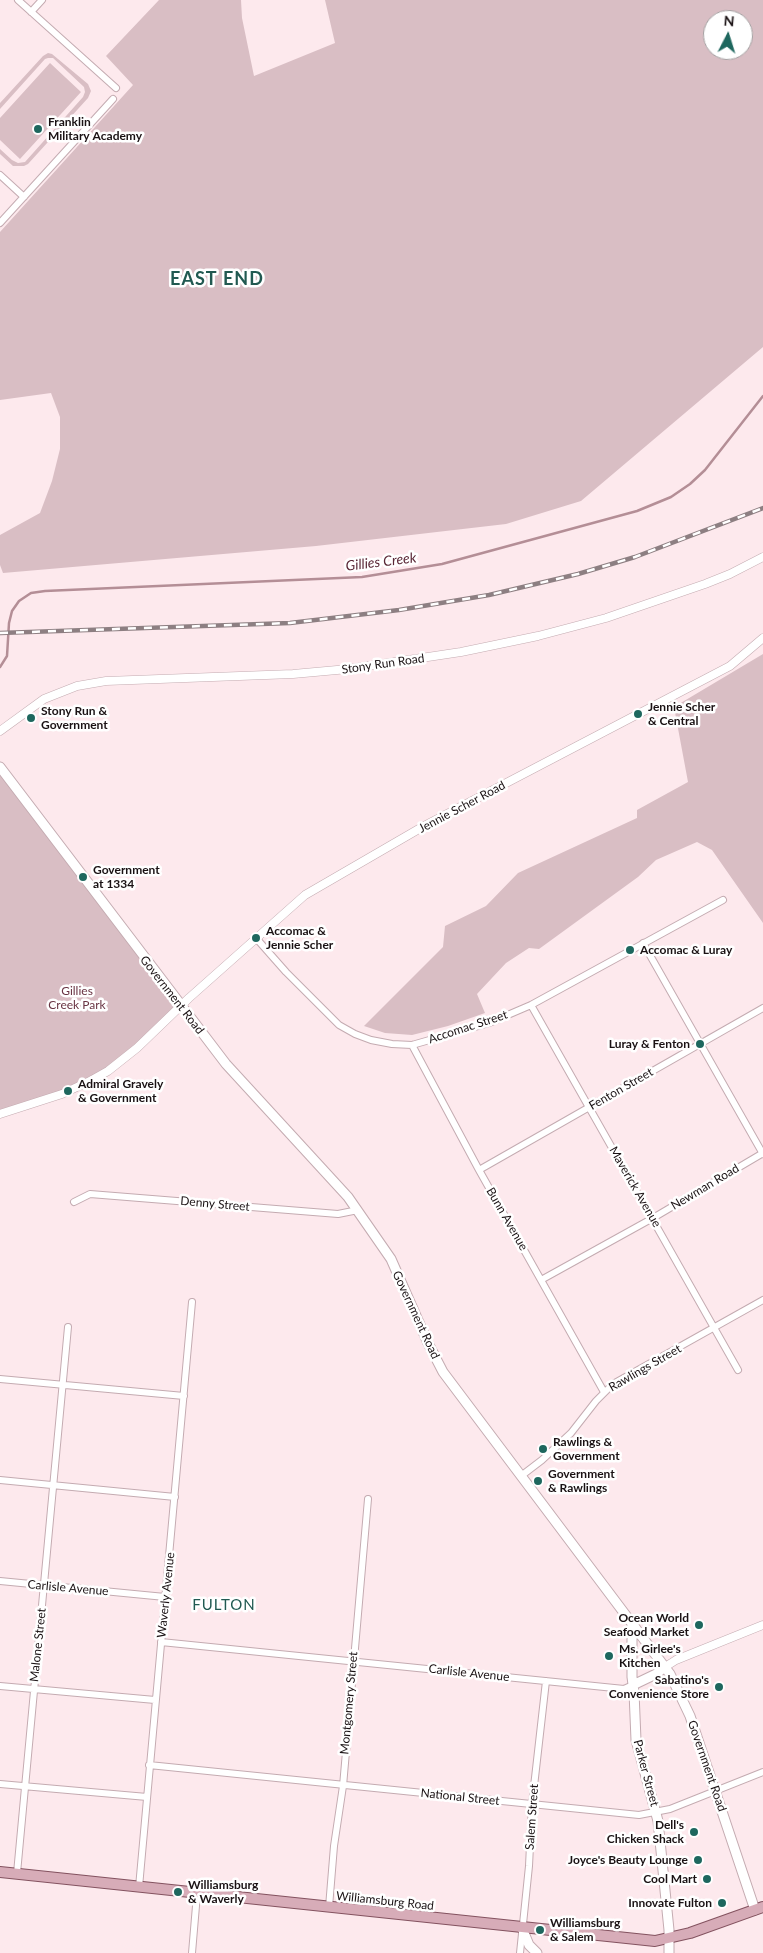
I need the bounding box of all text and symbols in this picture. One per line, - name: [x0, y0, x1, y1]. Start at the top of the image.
- north arrow: [703, 10, 753, 60]
- text: N: [723, 12, 735, 29]
- place label: Franklin Military Academy: [48, 115, 142, 143]
- marker: Franklin Military Academy: [32, 123, 44, 135]
- district label: EAST END: [169, 268, 265, 290]
- water label: Gillies Creek: [345, 549, 417, 575]
- street label: Stony Run Road: [341, 651, 425, 677]
- place label: Jennie Scher & Central: [648, 700, 715, 728]
- place label: Stony Run & Government: [41, 704, 108, 732]
- marker: Jennie Scher & Central: [632, 708, 644, 720]
- marker: Stony Run & Government: [25, 712, 37, 724]
- street label: Jennie Scher Road: [416, 778, 508, 836]
- place label: Government at 1334: [93, 863, 160, 891]
- marker: Government at 1334: [77, 871, 89, 883]
- place label: Accomac & Jennie Scher: [266, 924, 333, 952]
- marker: Accomac & Jennie Scher: [250, 932, 262, 944]
- place label: Accomac & Luray: [640, 943, 732, 957]
- marker: Accomac & Luray: [624, 944, 636, 956]
- street label: Government Road: [137, 953, 207, 1037]
- park label: Gillies Creek Park: [48, 984, 106, 1012]
- street label: Accomac Street: [427, 1007, 509, 1047]
- place label: Luray & Fenton: [609, 1037, 690, 1051]
- marker: Luray & Fenton: [694, 1038, 706, 1050]
- street label: Fenton Street: [586, 1065, 656, 1113]
- place label: Admiral Gravely & Government: [78, 1077, 163, 1105]
- marker: Admiral Gravely & Government: [62, 1085, 74, 1097]
- street label: Maverick Avenue: [606, 1144, 664, 1230]
- street label: Newman Road: [668, 1161, 742, 1213]
- street label: Bunn Avenue: [483, 1185, 531, 1253]
- street label: Denny Street: [180, 1194, 250, 1214]
- street label: Government Road: [389, 1269, 443, 1361]
- street label: Rawlings Street: [606, 1341, 684, 1395]
- place label: Rawlings & Government: [553, 1435, 620, 1463]
- marker: Rawlings & Government: [537, 1443, 549, 1455]
- place label: Government & Rawlings: [548, 1467, 615, 1495]
- marker: Government & Rawlings: [532, 1475, 544, 1487]
- street label: Waverly Avenue: [154, 1551, 178, 1639]
- street label: Carlisle Avenue: [27, 1577, 109, 1599]
- district label: FULTON: [191, 1596, 257, 1614]
- street label: Malone Street: [27, 1607, 49, 1683]
- place label: Ocean World Seafood Market: [604, 1611, 689, 1639]
- marker: Ocean World Seafood Market: [693, 1619, 705, 1631]
- place label: Ms. Girlee's Kitchen: [619, 1642, 681, 1670]
- marker: Ms. Girlee's Kitchen: [603, 1650, 615, 1662]
- street label: Montgomery Street: [337, 1651, 361, 1755]
- street label: Carlisle Avenue: [428, 1662, 510, 1684]
- place label: Sabatino's Convenience Store: [609, 1673, 709, 1701]
- marker: Sabatino's Convenience Store: [713, 1681, 725, 1693]
- street label: Government Road: [685, 1718, 729, 1814]
- street label: Parker Street: [630, 1738, 662, 1808]
- street label: Salem Street: [523, 1784, 541, 1850]
- street label: National Street: [420, 1786, 500, 1808]
- place label: Dell's Chicken Shack: [607, 1818, 684, 1846]
- marker: Dell's Chicken Shack: [688, 1826, 700, 1838]
- place label: Joyce's Beauty Lounge: [568, 1853, 688, 1867]
- marker: Joyce's Beauty Lounge: [692, 1854, 704, 1866]
- place label: Cool Mart: [643, 1872, 697, 1886]
- marker: Cool Mart: [701, 1873, 713, 1885]
- place label: Williamsburg & Waverly: [188, 1878, 258, 1906]
- marker: Williamsburg & Waverly: [172, 1886, 184, 1898]
- street label: Williamsburg Road: [335, 1889, 435, 1913]
- place label: Innovate Fulton: [628, 1896, 712, 1910]
- marker: Innovate Fulton: [716, 1897, 728, 1909]
- place label: Williamsburg & Salem: [550, 1916, 620, 1944]
- marker: Williamsburg & Salem: [534, 1924, 546, 1936]

